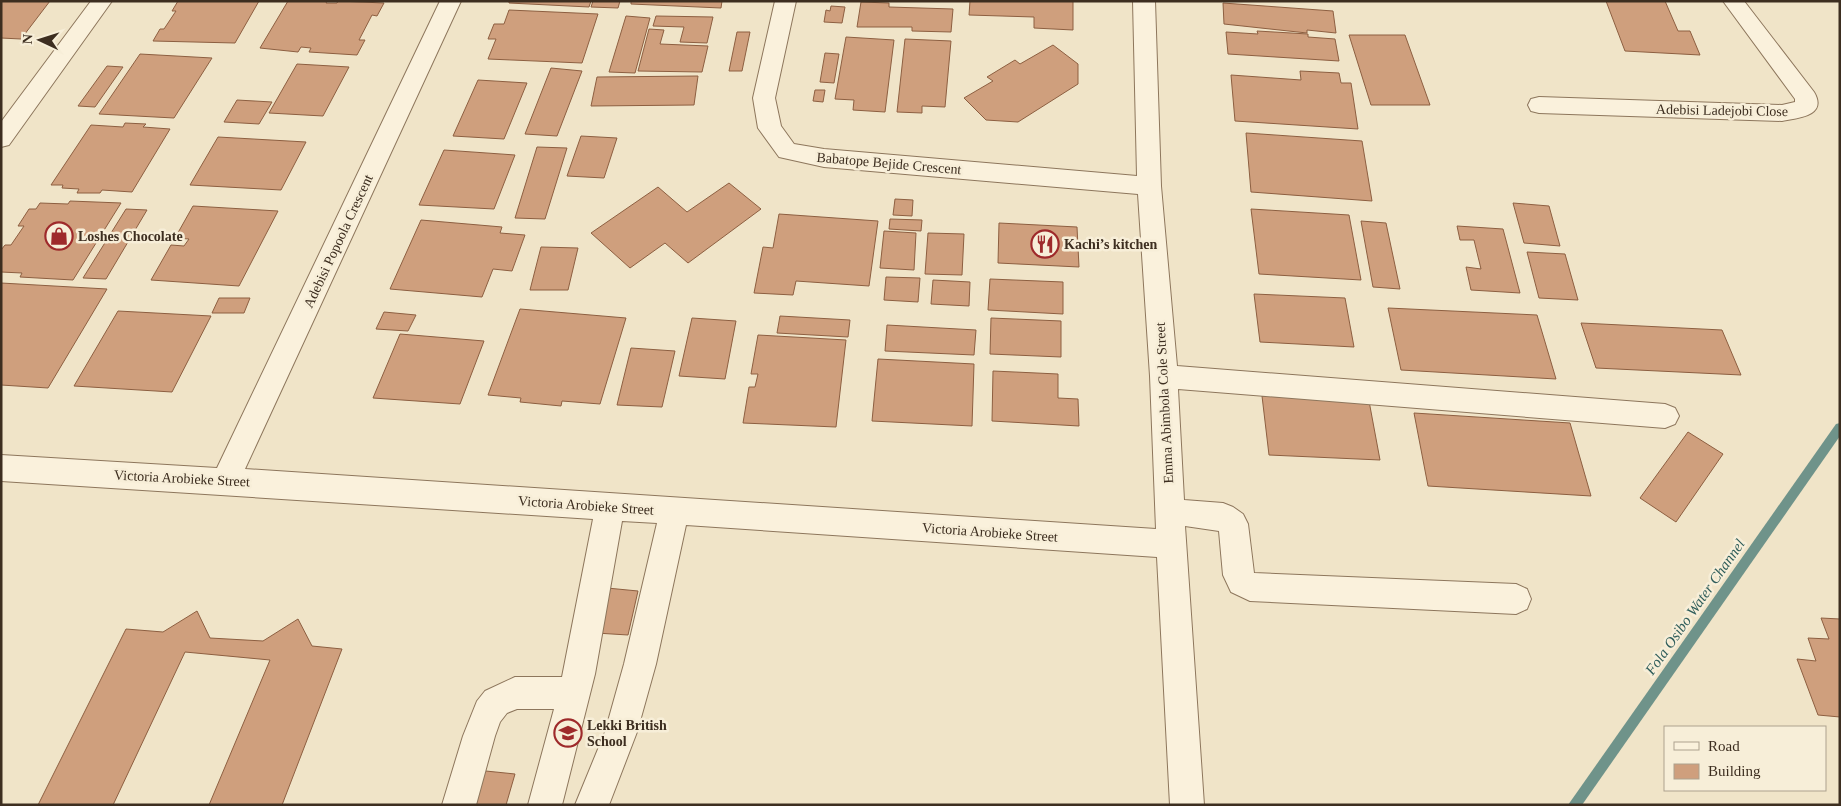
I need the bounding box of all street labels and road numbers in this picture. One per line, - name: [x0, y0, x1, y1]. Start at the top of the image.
- street label: Adebisi Ladejobi Close: [1656, 102, 1788, 119]
- street label: Babatope Bejide Crescent: [816, 150, 962, 177]
- street label: Adebisi Popoola Crescent: [301, 172, 376, 310]
- street label: Emma Abimbola Cole Street: [1153, 322, 1176, 484]
- street label: Victoria Arobieke Street: [114, 467, 250, 490]
- street label: Victoria Arobieke Street: [518, 493, 654, 518]
- street label: Victoria Arobieke Street: [922, 520, 1058, 545]

